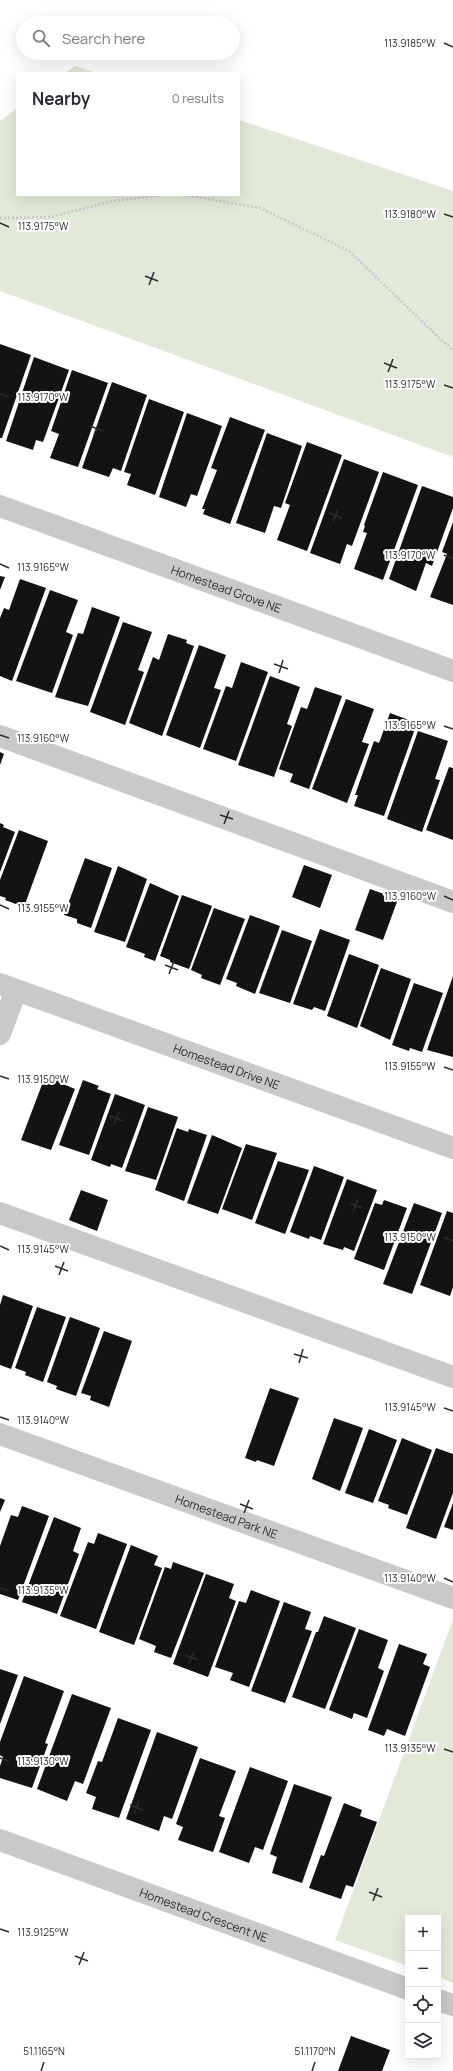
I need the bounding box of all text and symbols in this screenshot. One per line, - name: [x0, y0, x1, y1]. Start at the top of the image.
- search box: [16, 16, 240, 60]
- icon: search: [30, 27, 52, 49]
- text: Search here: [62, 28, 145, 49]
- text: 113.9185°W: [384, 36, 436, 50]
- text: Nearby: [32, 87, 90, 110]
- text: 0 results: [172, 89, 224, 107]
- text: 113.9180°W: [384, 207, 437, 221]
- text: 113.9175°W: [18, 219, 69, 233]
- text: 113.9175°W: [385, 377, 436, 391]
- text: 113.9170°W: [18, 390, 69, 404]
- text: 113.9170°W: [385, 548, 436, 562]
- text: 113.9165°W: [17, 560, 70, 574]
- street label: Homestead Grove NE: [169, 561, 284, 616]
- text: 113.9165°W: [384, 718, 437, 732]
- text: 113.9160°W: [17, 731, 70, 745]
- text: 113.9160°W: [384, 889, 437, 903]
- text: 113.9155°W: [17, 901, 69, 915]
- street label: Homestead Drive NE: [171, 1039, 282, 1093]
- text: 113.9155°W: [384, 1059, 436, 1073]
- text: 113.9150°W: [17, 1072, 69, 1086]
- text: 113.9150°W: [384, 1230, 436, 1244]
- text: 113.9145°W: [17, 1242, 69, 1256]
- text: 113.9145°W: [384, 1400, 436, 1414]
- text: 113.9140°W: [17, 1413, 70, 1427]
- street label: Homestead Park NE: [173, 1490, 280, 1542]
- text: 113.9140°W: [384, 1571, 437, 1585]
- text: 113.9135°W: [17, 1583, 69, 1597]
- text: 113.9135°W: [384, 1741, 436, 1755]
- text: 113.9130°W: [17, 1754, 69, 1768]
- street label: Homestead Crescent NE: [137, 1883, 270, 1946]
- map controls: [405, 1915, 441, 2059]
- button: +: [405, 1915, 441, 1951]
- text: 113.9125°W: [17, 1925, 69, 1939]
- button: −: [405, 1951, 441, 1987]
- button: locate: [405, 1987, 441, 2023]
- button: layers: [405, 2023, 441, 2059]
- text: 51.1165°N: [23, 2044, 65, 2058]
- text: 51.1170°N: [295, 2044, 336, 2058]

